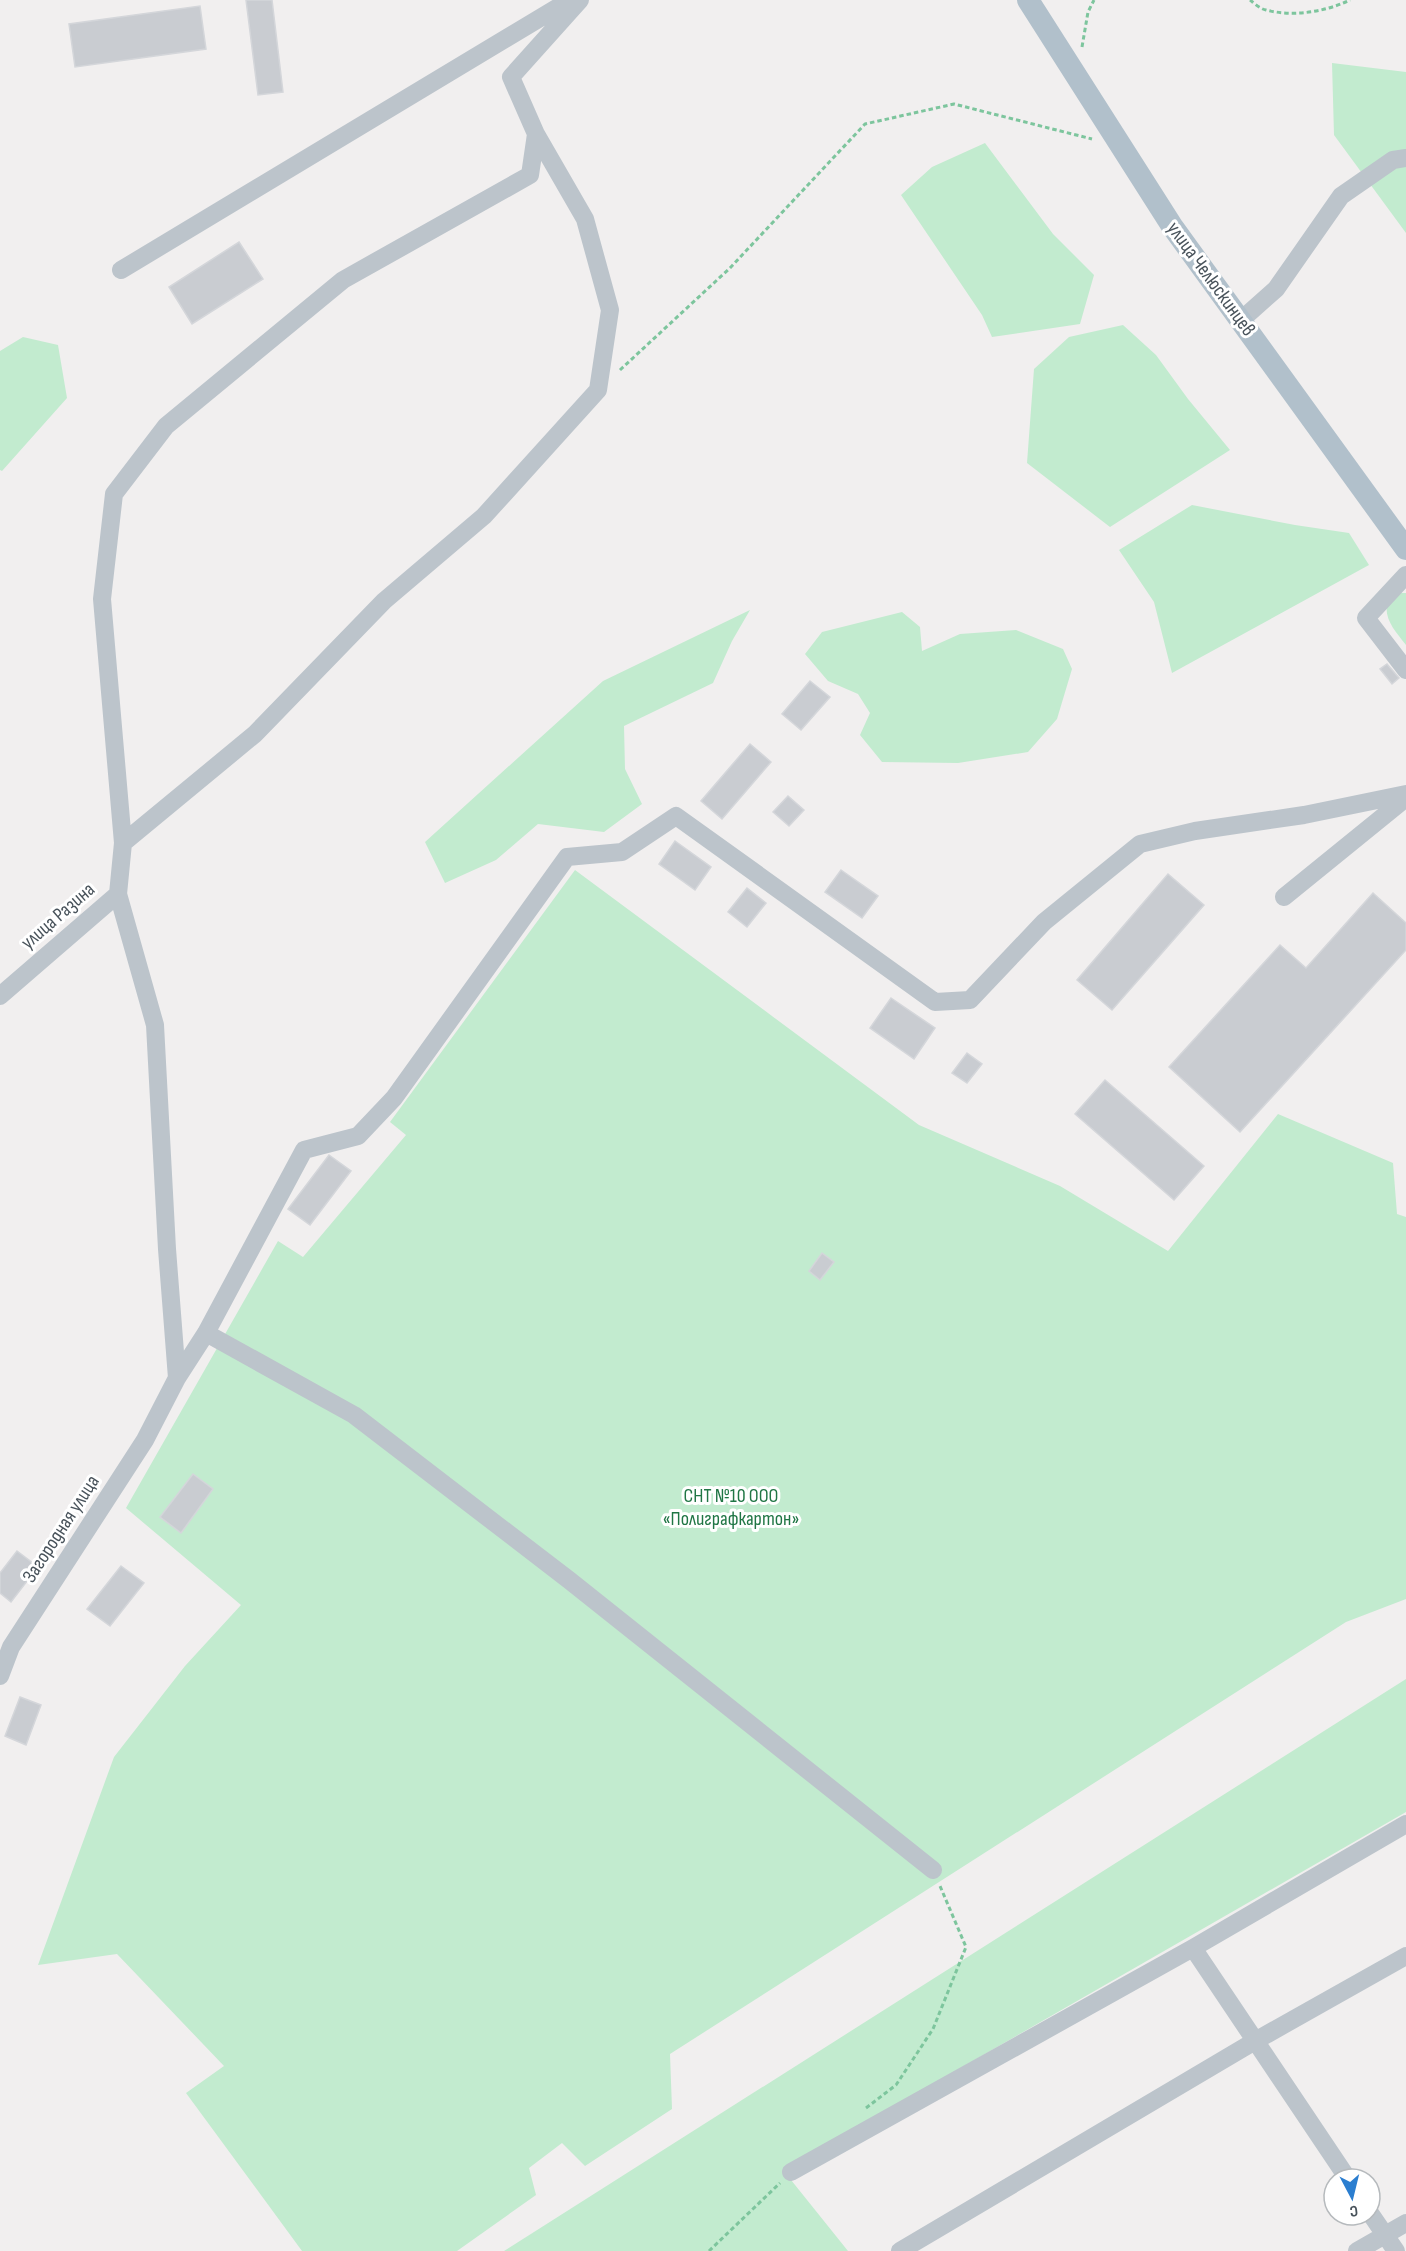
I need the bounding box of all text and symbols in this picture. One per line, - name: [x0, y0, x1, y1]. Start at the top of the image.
- street label: улица Челюскинцев: [1162, 217, 1260, 341]
- street label: улица Разина: [16, 878, 100, 954]
- street label: Загородная улица: [17, 1471, 105, 1587]
- park label: СНТ №10 ООО «Полиграфкартон»: [663, 1484, 799, 1531]
- north arrow: [1322, 2167, 1382, 2227]
- text: С: [1348, 2200, 1359, 2220]

